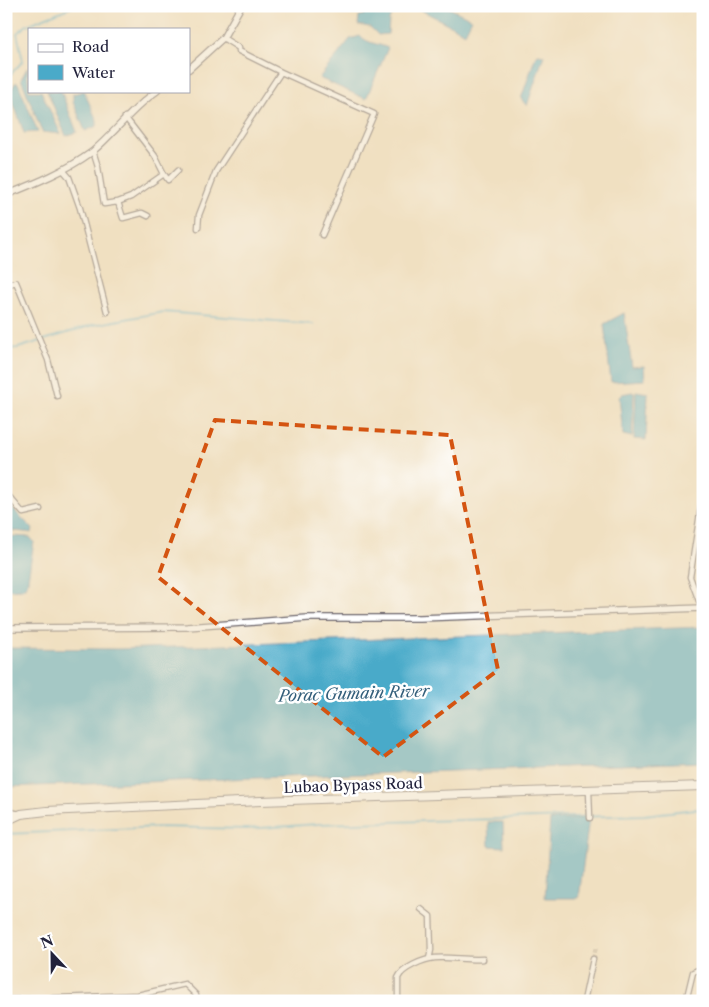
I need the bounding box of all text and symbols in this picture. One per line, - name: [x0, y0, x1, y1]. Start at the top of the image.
- legend: [28, 28, 190, 92]
- text: Road: [72, 37, 109, 56]
- text: Water: [71, 63, 116, 82]
- water label: Porac Gumain River: [276, 680, 431, 706]
- street label: Lubao Bypass Road: [283, 773, 423, 797]
- north arrow: [28, 930, 78, 980]
- text: N: [38, 931, 56, 953]

